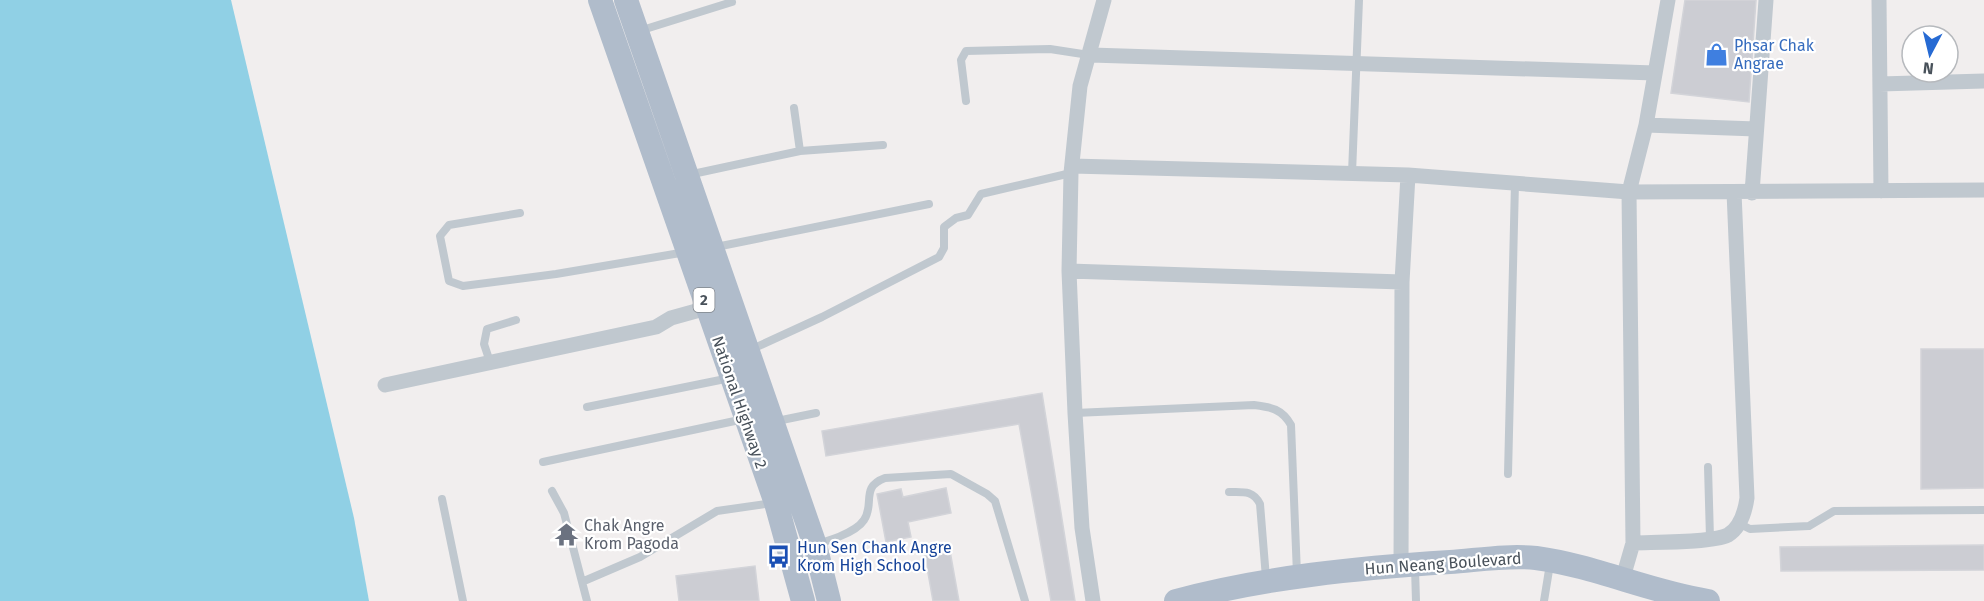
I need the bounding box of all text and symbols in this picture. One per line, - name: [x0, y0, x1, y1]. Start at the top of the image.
- north arrow: [1900, 24, 1960, 84]
- place label: Phsar Chak Angrae: [1734, 36, 1815, 73]
- shop icon: Phsar Chak Angrae: [1703, 41, 1729, 67]
- text: N: [1922, 58, 1935, 78]
- road number: 2: [694, 288, 714, 312]
- street label: National Highway 2: [708, 333, 771, 471]
- place label: Chak Angre Krom Pagoda: [584, 516, 679, 553]
- temple icon: Chak Angre Krom Pagoda: [553, 521, 579, 547]
- place label: Hun Sen Chank Angre Krom High School: [797, 538, 952, 575]
- bus stop icon: Hun Sen Chank Angre Krom High School: [766, 543, 792, 569]
- street label: Hun Neang Boulevard: [1364, 549, 1522, 578]

